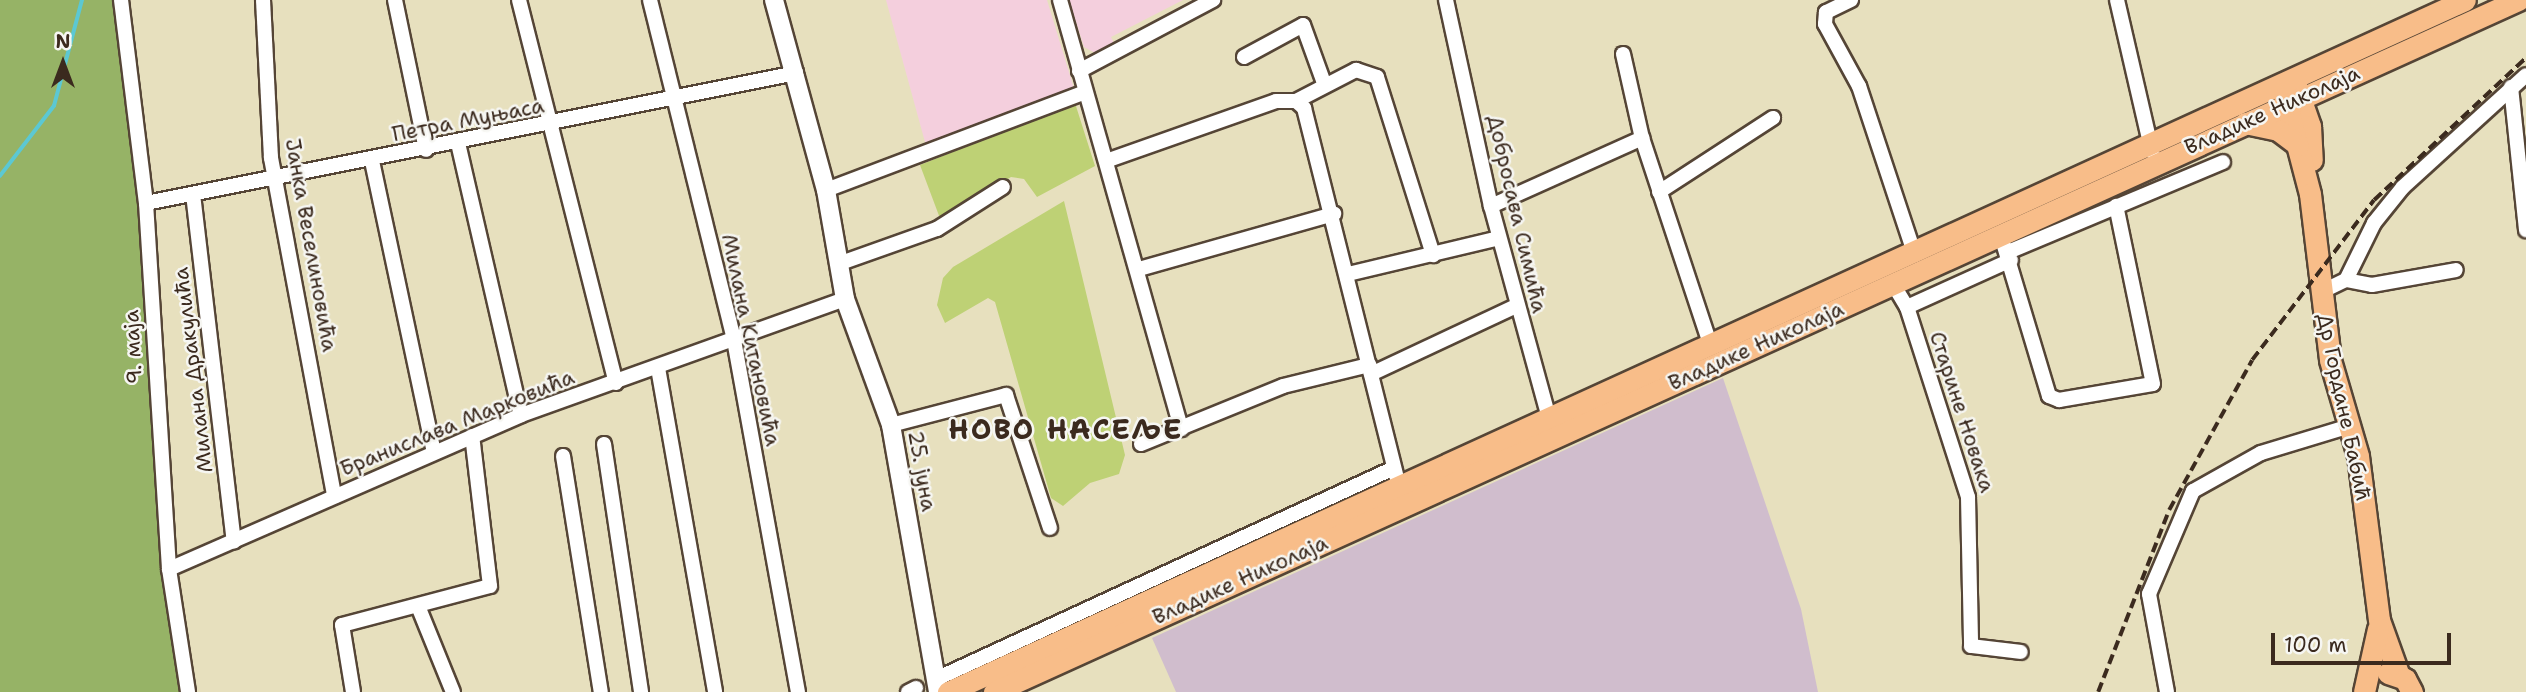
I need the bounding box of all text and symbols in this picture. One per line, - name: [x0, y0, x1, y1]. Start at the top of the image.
- north arrow: [28, 28, 98, 98]
- text: N: [55, 29, 71, 54]
- street label: Владике Николаја: [2181, 60, 2363, 160]
- street label: Петра Муњаса: [390, 93, 546, 147]
- street label: Добросава Симића: [1482, 113, 1552, 315]
- street label: Јанка Веселиновића: [280, 136, 342, 354]
- street label: Милана Китановића: [716, 232, 786, 448]
- street label: Милана Дракулића: [168, 266, 218, 474]
- street label: Владике Николаја: [1665, 296, 1847, 396]
- street label: 9. маја: [118, 309, 148, 385]
- street label: Др Гордане Бабић: [2312, 311, 2376, 503]
- street label: Старине Новака: [1924, 328, 2000, 496]
- street label: Бранислава Марковића: [336, 364, 578, 482]
- district label: НОВО НАСЕЉЕ: [950, 412, 1182, 446]
- street label: 25. јуна: [903, 429, 941, 513]
- street label: Владике Николаја: [1149, 530, 1331, 630]
- scale bar: [2274, 618, 2454, 662]
- text: 100 m: [2284, 631, 2347, 659]

